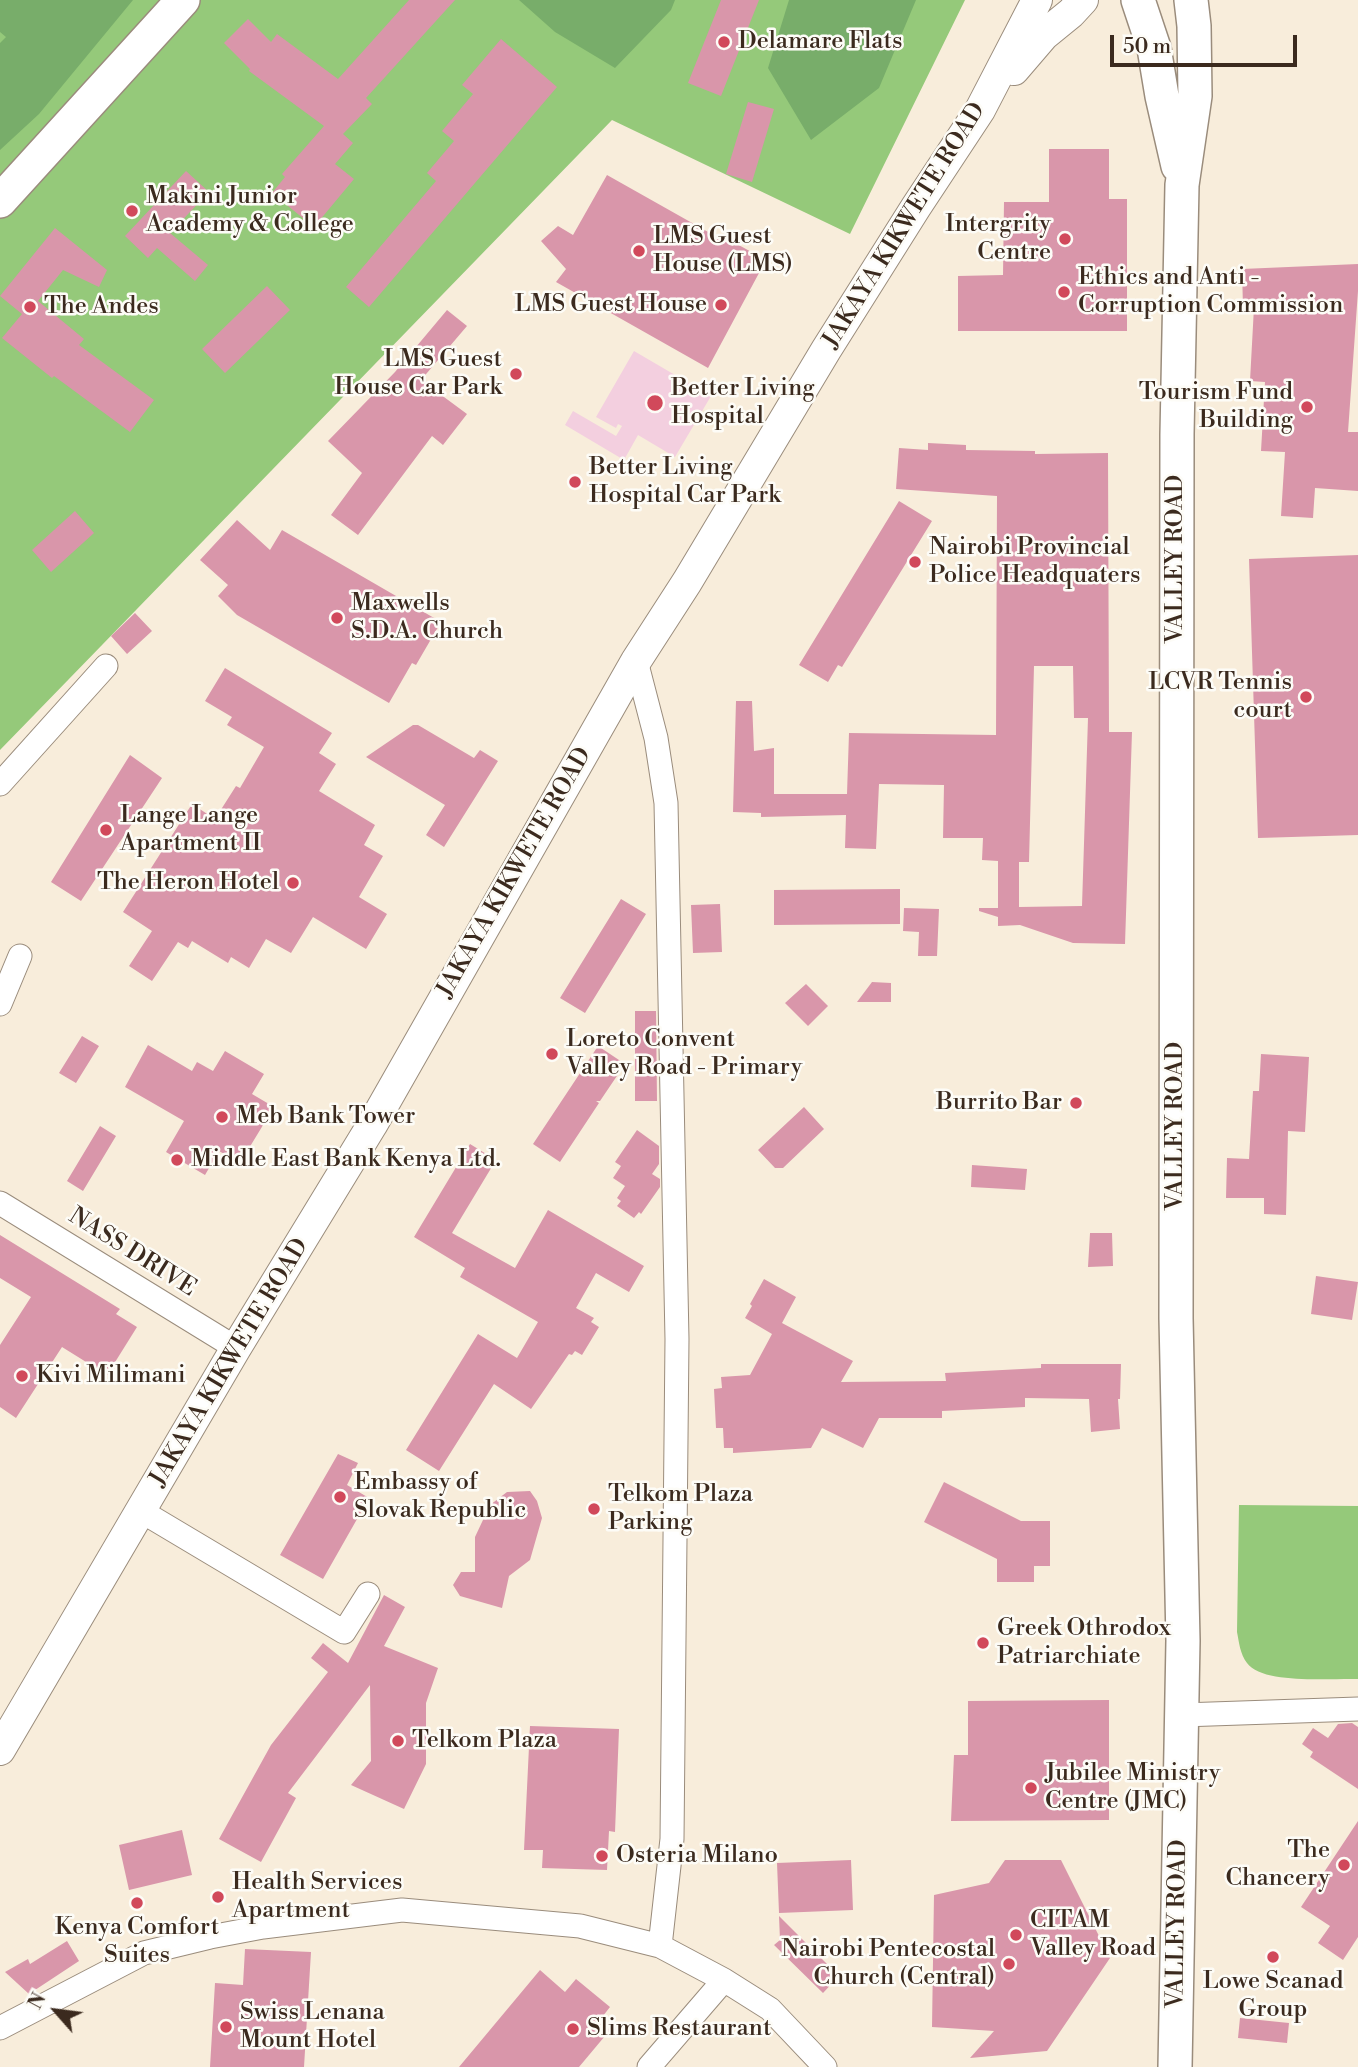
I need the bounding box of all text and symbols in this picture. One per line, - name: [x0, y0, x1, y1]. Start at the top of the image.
- scale bar: [1113, 21, 1300, 65]
- place label: Delamare Flats: [738, 28, 902, 56]
- marker: Delamare Flats: [716, 34, 732, 50]
- text: 50 m: [1123, 34, 1171, 60]
- street label: JAKAYA KIKWETE ROAD: [817, 98, 993, 354]
- place label: Makini Junior Academy & College: [146, 183, 354, 239]
- marker: Makini Junior Academy & College: [124, 203, 140, 219]
- place label: Intergrity Centre: [945, 211, 1051, 267]
- place label: LMS Guest House (LMS): [653, 223, 793, 279]
- marker: Intergrity Centre: [1057, 231, 1073, 247]
- marker: LMS Guest House (LMS): [631, 243, 647, 259]
- place label: Ethics and Anti - Corruption Commission: [1078, 264, 1343, 320]
- marker: Ethics and Anti - Corruption Commission: [1056, 284, 1072, 300]
- place label: LMS Guest House: [515, 291, 707, 319]
- place label: The Andes: [44, 293, 159, 321]
- marker: LMS Guest House: [713, 297, 729, 313]
- marker: The Andes: [22, 299, 38, 315]
- place label: LMS Guest House Car Park: [334, 346, 502, 402]
- marker: LMS Guest House Car Park: [508, 366, 524, 382]
- place label: Better Living Hospital: [671, 375, 815, 431]
- place label: Tourism Fund Building: [1139, 379, 1293, 435]
- marker: Better Living Hospital: [645, 393, 665, 413]
- marker: Tourism Fund Building: [1299, 399, 1315, 415]
- place label: Better Living Hospital Car Park: [589, 454, 781, 510]
- marker: Better Living Hospital Car Park: [567, 474, 583, 490]
- street label: VALLEY ROAD: [1162, 474, 1190, 644]
- place label: Nairobi Provincial Police Headquaters: [929, 534, 1141, 590]
- marker: Nairobi Provincial Police Headquaters: [907, 554, 923, 570]
- place label: Maxwells S.D.A. Church: [351, 590, 503, 646]
- marker: Maxwells S.D.A. Church: [329, 610, 345, 626]
- place label: LCVR Tennis court: [1148, 669, 1292, 725]
- marker: LCVR Tennis court: [1298, 689, 1314, 705]
- street label: JAKAYA KIKWETE ROAD: [431, 743, 599, 1003]
- place label: Lange Lange Apartment II: [120, 802, 261, 858]
- marker: Lange Lange Apartment II: [98, 822, 114, 838]
- place label: The Heron Hotel: [97, 869, 279, 897]
- marker: The Heron Hotel: [285, 875, 301, 891]
- place label: Loreto Convent Valley Road - Primary: [566, 1026, 802, 1082]
- street label: VALLEY ROAD: [1162, 1041, 1190, 1211]
- marker: Loreto Convent Valley Road - Primary: [544, 1046, 560, 1062]
- place label: Burrito Bar: [936, 1089, 1062, 1117]
- marker: Burrito Bar: [1068, 1095, 1084, 1111]
- place label: Meb Bank Tower: [236, 1103, 415, 1131]
- marker: Meb Bank Tower: [214, 1109, 230, 1125]
- place label: Middle East Bank Kenya Ltd.: [191, 1146, 501, 1174]
- marker: Middle East Bank Kenya Ltd.: [169, 1152, 185, 1168]
- street label: NASS DRIVE: [63, 1202, 201, 1304]
- street label: JAKAYA KIKWETE ROAD: [144, 1234, 316, 1492]
- place label: Kivi Milimani: [36, 1362, 186, 1390]
- marker: Kivi Milimani: [14, 1368, 30, 1384]
- place label: Embassy of Slovak Republic: [354, 1469, 526, 1525]
- place label: Telkom Plaza Parking: [608, 1481, 753, 1537]
- marker: Embassy of Slovak Republic: [332, 1489, 348, 1505]
- marker: Telkom Plaza Parking: [586, 1501, 602, 1517]
- place label: Greek Othrodox Patriarchiate: [997, 1615, 1171, 1671]
- marker: Greek Othrodox Patriarchiate: [975, 1635, 991, 1651]
- place label: Telkom Plaza: [412, 1727, 557, 1755]
- marker: Telkom Plaza: [390, 1733, 406, 1749]
- place label: Jubilee Ministry Centre (JMC): [1045, 1760, 1220, 1816]
- marker: Jubilee Ministry Centre (JMC): [1023, 1780, 1039, 1796]
- place label: The Chancery: [1226, 1837, 1330, 1893]
- street label: VALLEY ROAD: [1162, 1839, 1194, 2009]
- place label: Osteria Milano: [616, 1842, 778, 1870]
- marker: Osteria Milano: [594, 1848, 610, 1864]
- marker: The Chancery: [1336, 1857, 1352, 1873]
- place label: Health Services Apartment: [232, 1869, 402, 1925]
- marker: Health Services Apartment: [210, 1889, 226, 1905]
- marker: Kenya Comfort Suites: [129, 1895, 145, 1911]
- place label: CITAM Valley Road: [1030, 1907, 1156, 1963]
- place label: Kenya Comfort Suites: [55, 1914, 219, 1970]
- marker: CITAM Valley Road: [1008, 1927, 1024, 1943]
- place label: Nairobi Pentecostal Church (Central): [781, 1936, 995, 1992]
- marker: Lowe Scanad Group: [1265, 1949, 1281, 1965]
- marker: Nairobi Pentecostal Church (Central): [1001, 1956, 1017, 1972]
- place label: Lowe Scanad Group: [1203, 1968, 1343, 2024]
- north arrow: [21, 1976, 91, 2046]
- text: N: [23, 1989, 52, 2013]
- place label: Swiss Lenana Mount Hotel: [240, 1999, 385, 2055]
- place label: Slims Restaurant: [587, 2015, 771, 2043]
- marker: Swiss Lenana Mount Hotel: [218, 2019, 234, 2035]
- marker: Slims Restaurant: [565, 2021, 581, 2037]

